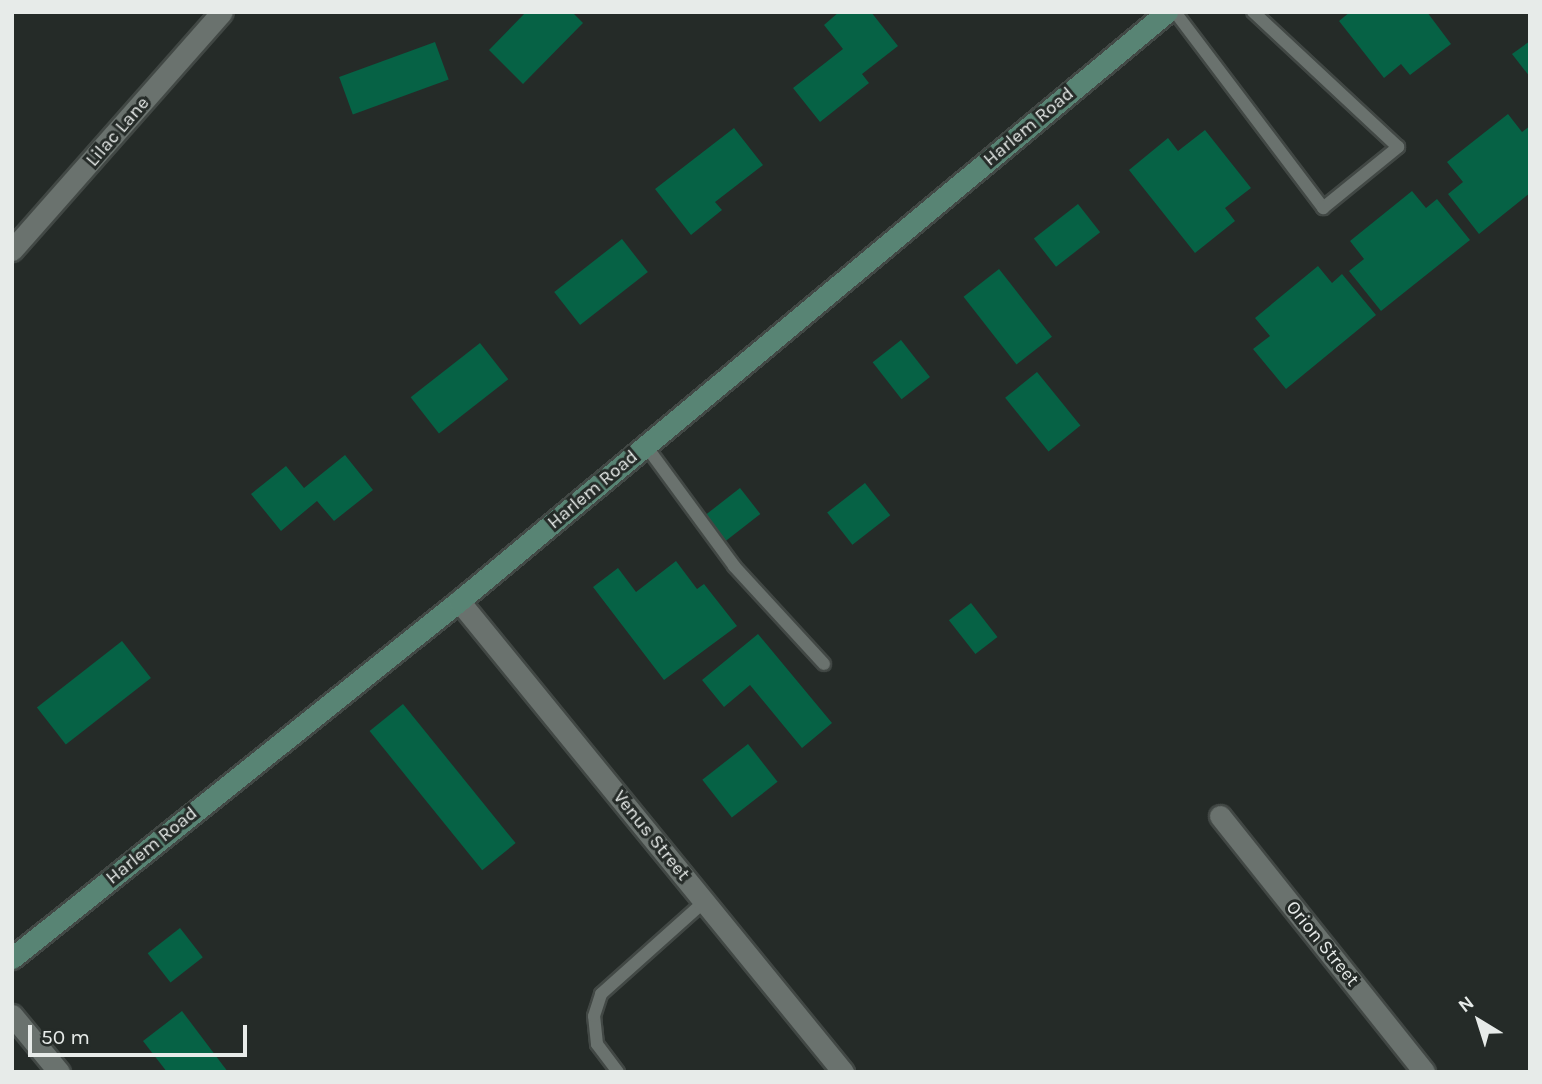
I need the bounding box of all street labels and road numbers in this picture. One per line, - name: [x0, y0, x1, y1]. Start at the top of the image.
- street label: Harlem Road: [979, 83, 1079, 171]
- street label: Lilac Lane: [81, 92, 155, 172]
- street label: Harlem Road: [543, 446, 643, 534]
- street label: Venus Street: [608, 786, 694, 886]
- street label: Harlem Road: [102, 802, 202, 890]
- street label: Orion Street: [1281, 897, 1363, 991]

